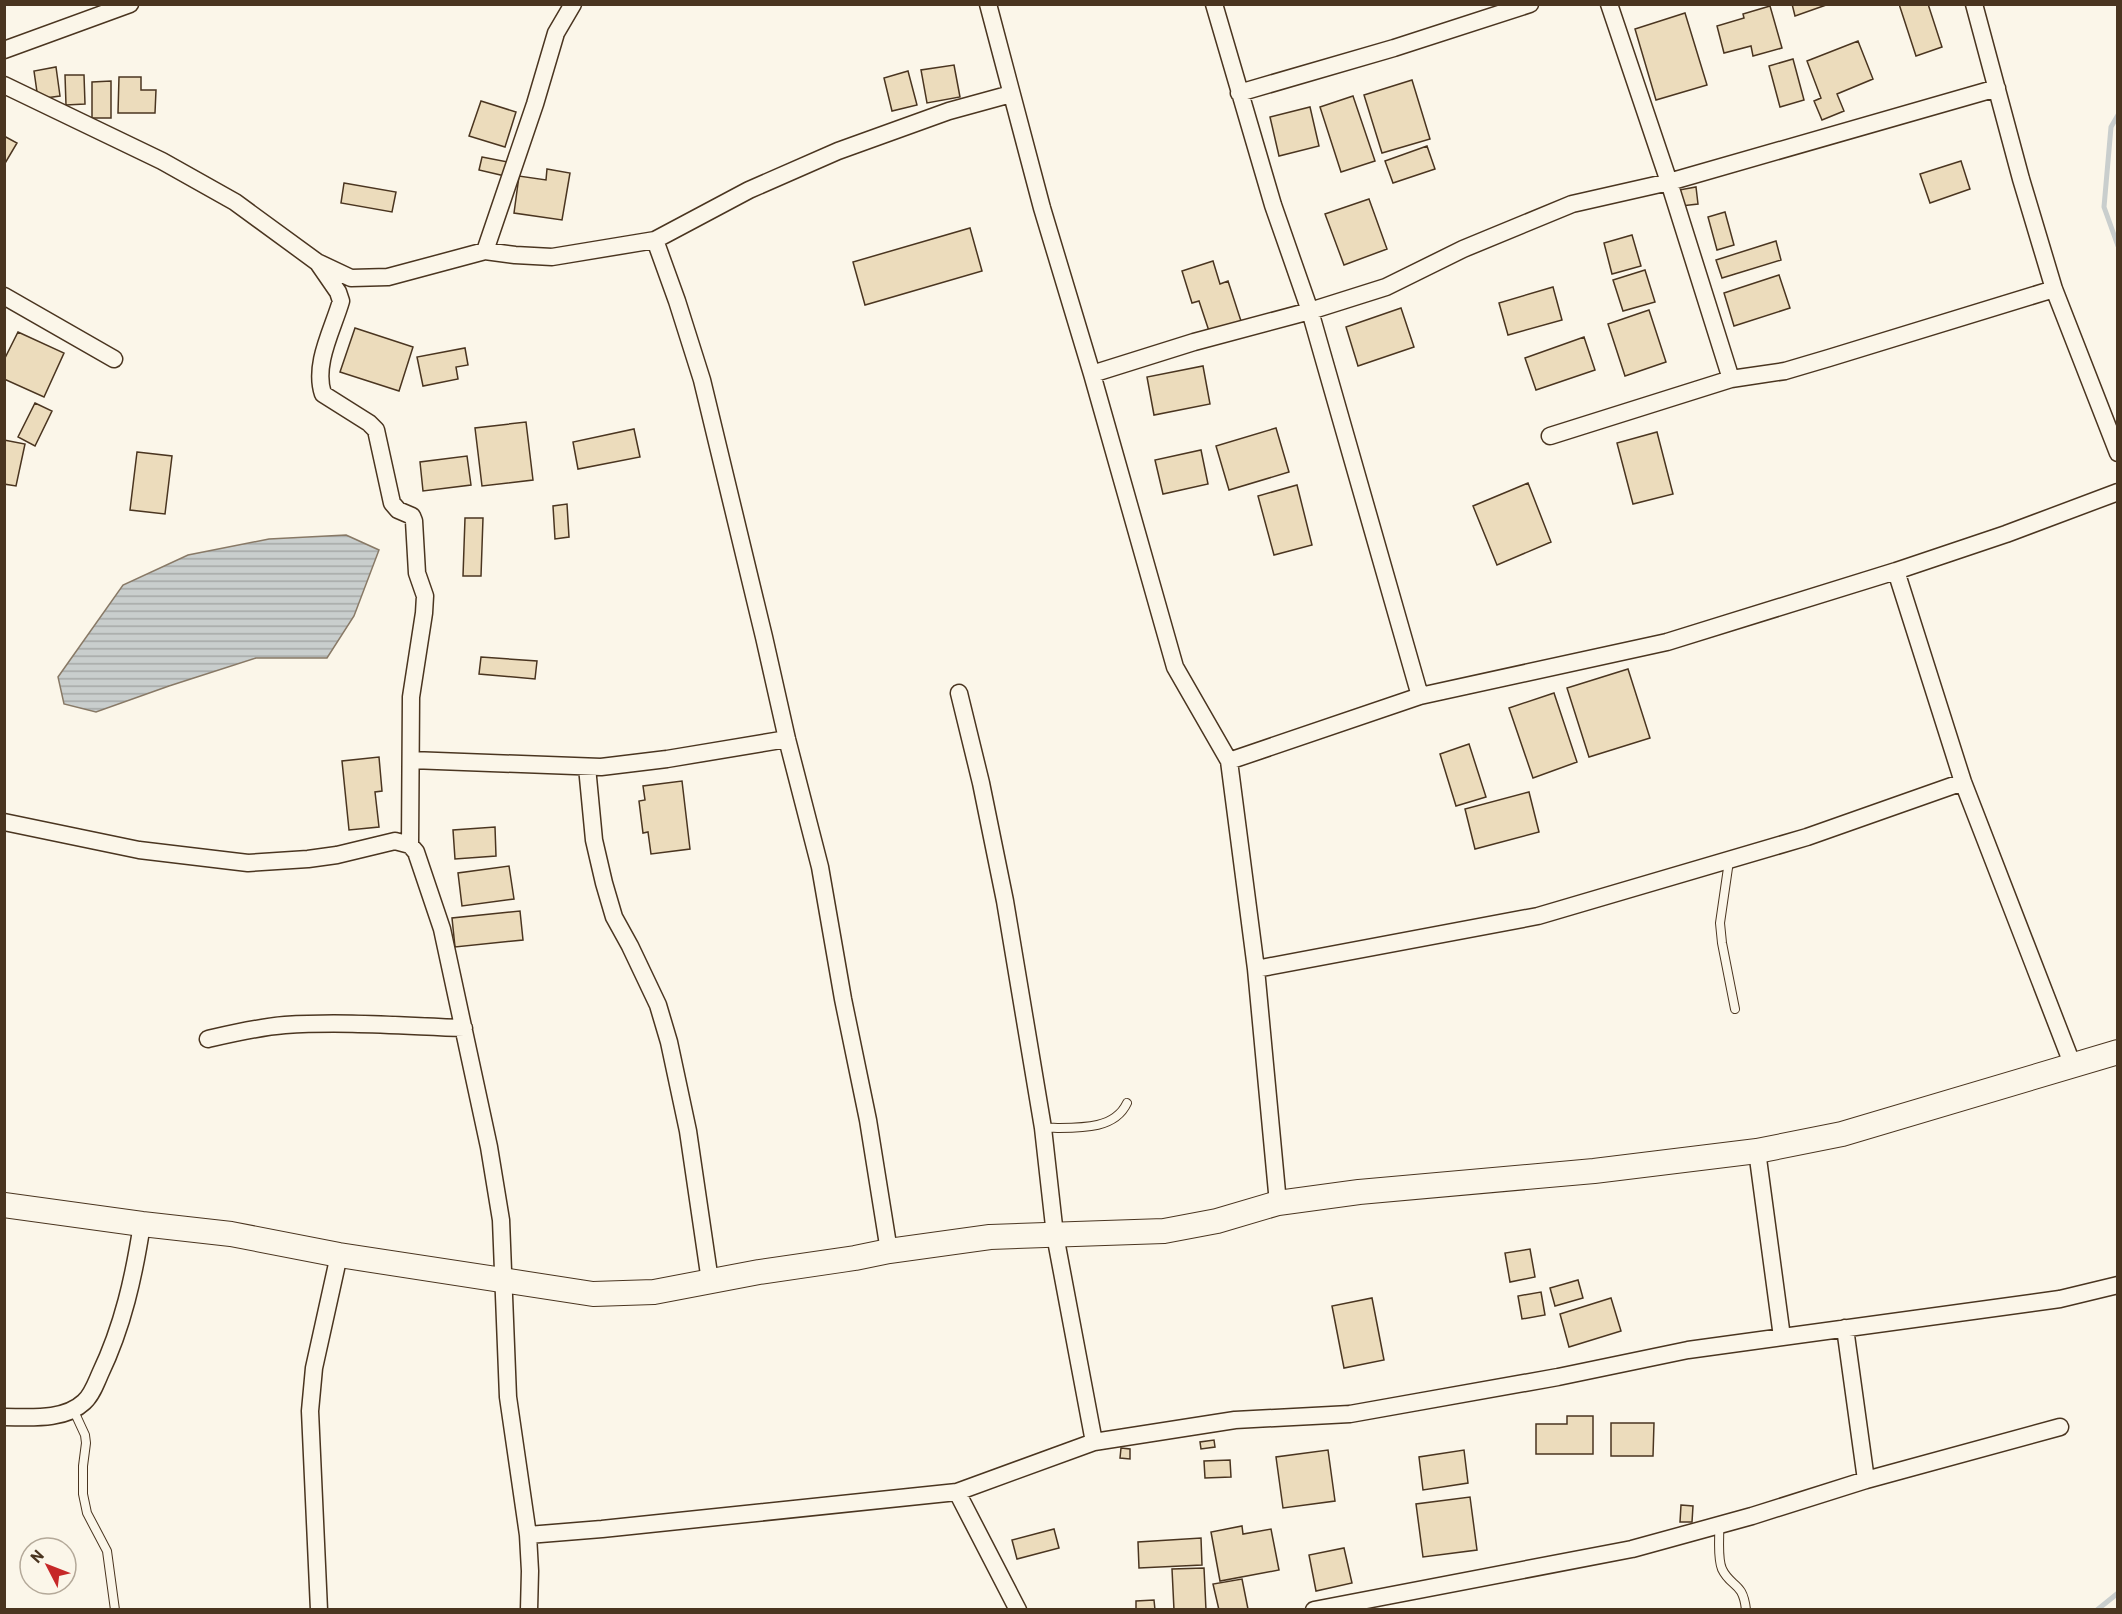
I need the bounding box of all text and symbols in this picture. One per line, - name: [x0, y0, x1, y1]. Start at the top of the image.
- north arrow: [18, 1536, 78, 1596]
- text: N: [26, 1545, 47, 1566]

